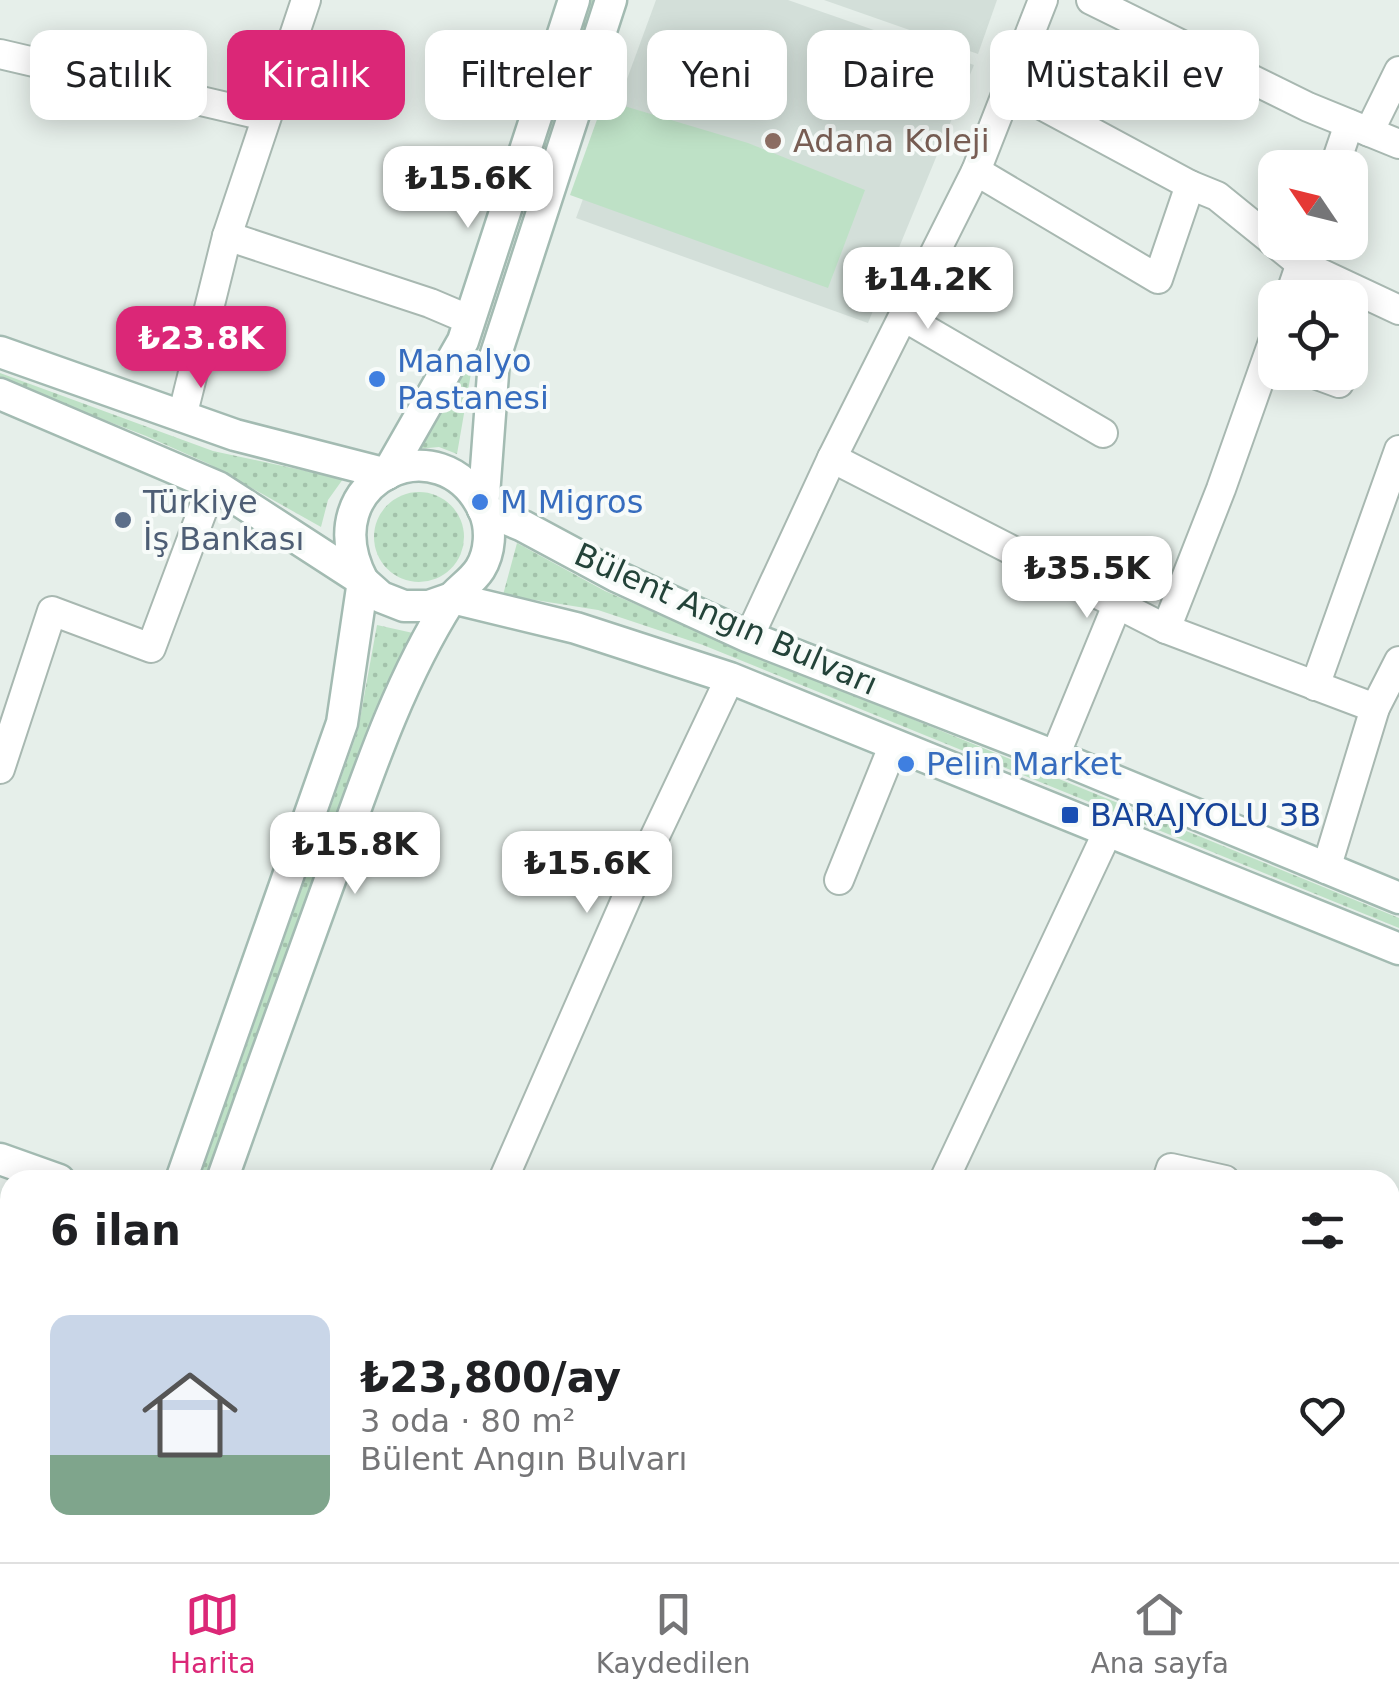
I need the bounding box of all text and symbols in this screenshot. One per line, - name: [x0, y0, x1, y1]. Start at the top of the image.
- chip: Satılık: [30, 30, 207, 120]
- chip: Kiralık: [227, 30, 405, 120]
- chip: Filtreler: [425, 30, 627, 120]
- chip: Yeni: [647, 30, 787, 120]
- chip: Daire: [807, 30, 970, 120]
- chip: Müstakil ev: [990, 30, 1259, 120]
- place label: Adana Koleji: [793, 122, 990, 160]
- marker: Adana Koleji: [762, 130, 784, 152]
- pin: ₺15.6K: [387, 146, 549, 231]
- north arrow: [1258, 150, 1368, 260]
- map controls: [1258, 150, 1368, 390]
- text: ₺15.6K: [405, 159, 531, 197]
- pin: ₺14.2K: [847, 247, 1009, 332]
- text: ₺14.2K: [865, 260, 991, 298]
- button: locate: [1258, 280, 1368, 390]
- pin: ₺23.8K: [120, 306, 282, 391]
- text: ₺23.8K: [138, 319, 264, 357]
- place label: Manalyo Pastanesi: [397, 342, 549, 417]
- marker: Manalyo Pastanesi: [366, 368, 388, 390]
- place label: Türkiye İş Bankası: [142, 483, 304, 558]
- place label: M Migros: [500, 483, 643, 521]
- marker: M Migros: [469, 491, 491, 513]
- marker: Türkiye İş Bankası: [112, 509, 134, 531]
- street label: Bülent Angın Bulvarı: [569, 535, 883, 703]
- pin: ₺35.5K: [1006, 536, 1168, 621]
- text: ₺35.5K: [1024, 549, 1150, 587]
- place label: Pelin Market: [926, 745, 1122, 783]
- marker: Pelin Market: [895, 753, 917, 775]
- place label: BARAJYOLU 3B: [1090, 796, 1321, 834]
- marker: BARAJYOLU 3B: [1059, 804, 1081, 826]
- pin: ₺15.8K: [274, 812, 436, 897]
- text: ₺15.8K: [292, 825, 418, 863]
- pin: ₺15.6K: [506, 831, 668, 916]
- text: ₺15.6K: [524, 844, 650, 882]
- icon: filters: [1295, 1203, 1350, 1258]
- text: 6 ilan: [50, 1206, 181, 1255]
- text: ₺23,800/ay: [360, 1353, 621, 1402]
- icon: home: [130, 1355, 250, 1475]
- icon: heart: [1295, 1388, 1350, 1443]
- text: 3 oda · 80 m²: [360, 1402, 575, 1440]
- text: Bülent Angın Bulvarı: [360, 1440, 687, 1478]
- tab: Harita: [170, 1587, 256, 1680]
- tab: Kaydedilen: [596, 1587, 751, 1680]
- tab: Ana sayfa: [1091, 1587, 1229, 1680]

